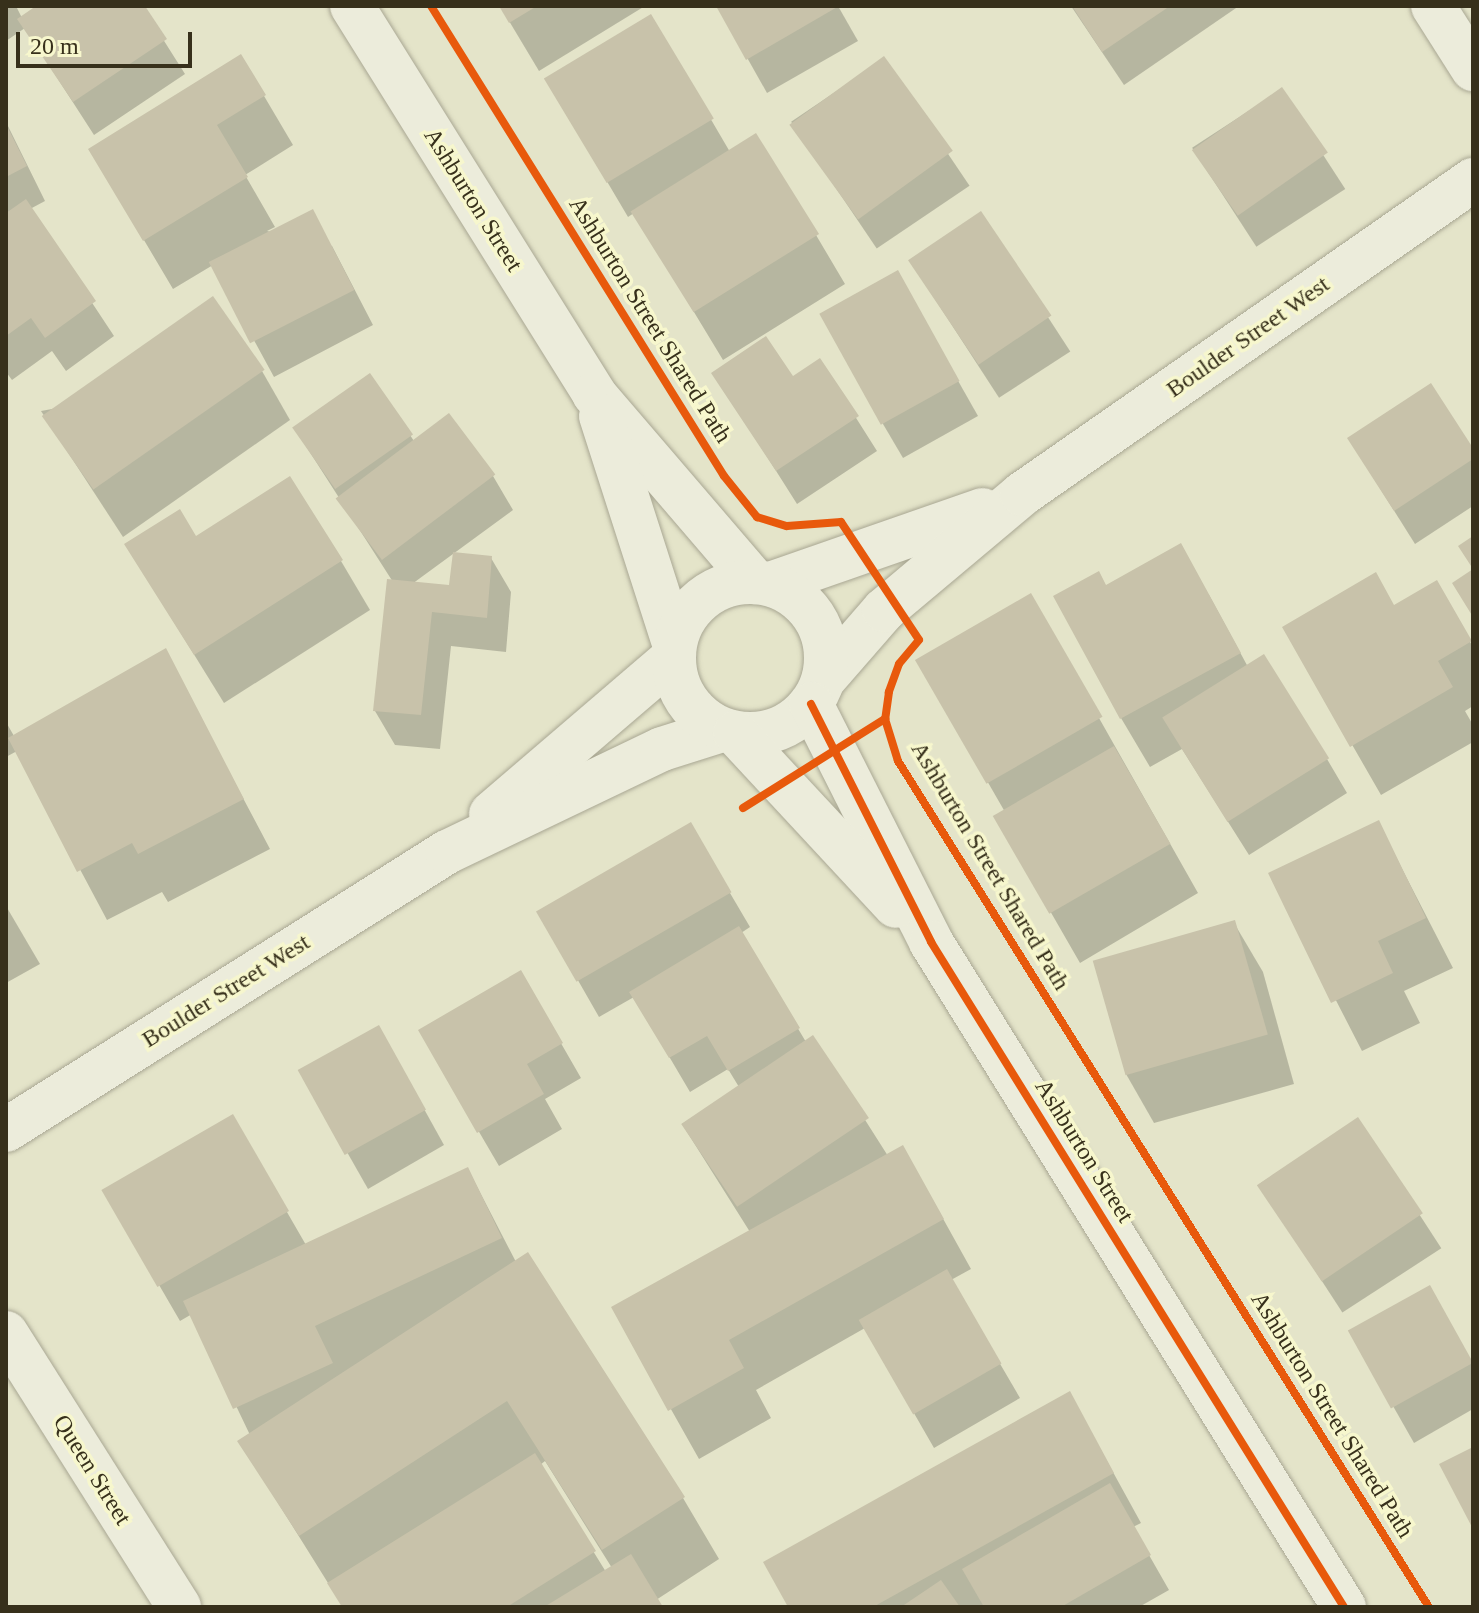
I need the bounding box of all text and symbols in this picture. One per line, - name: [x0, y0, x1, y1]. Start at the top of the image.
- scale bar: [20, 16, 196, 66]
- text: 20 m: [30, 33, 79, 59]
- street label: Ashburton Street: [418, 123, 528, 277]
- street label: Ashburton Street Shared Path: [562, 192, 738, 448]
- street label: Boulder Street West: [1161, 270, 1335, 404]
- street label: Ashburton Street Shared Path: [904, 737, 1076, 995]
- street label: Boulder Street West: [137, 928, 315, 1054]
- street label: Ashburton Street: [1029, 1074, 1139, 1228]
- street label: Ashburton Street Shared Path: [1244, 1287, 1420, 1543]
- street label: Queen Street: [47, 1410, 137, 1530]

